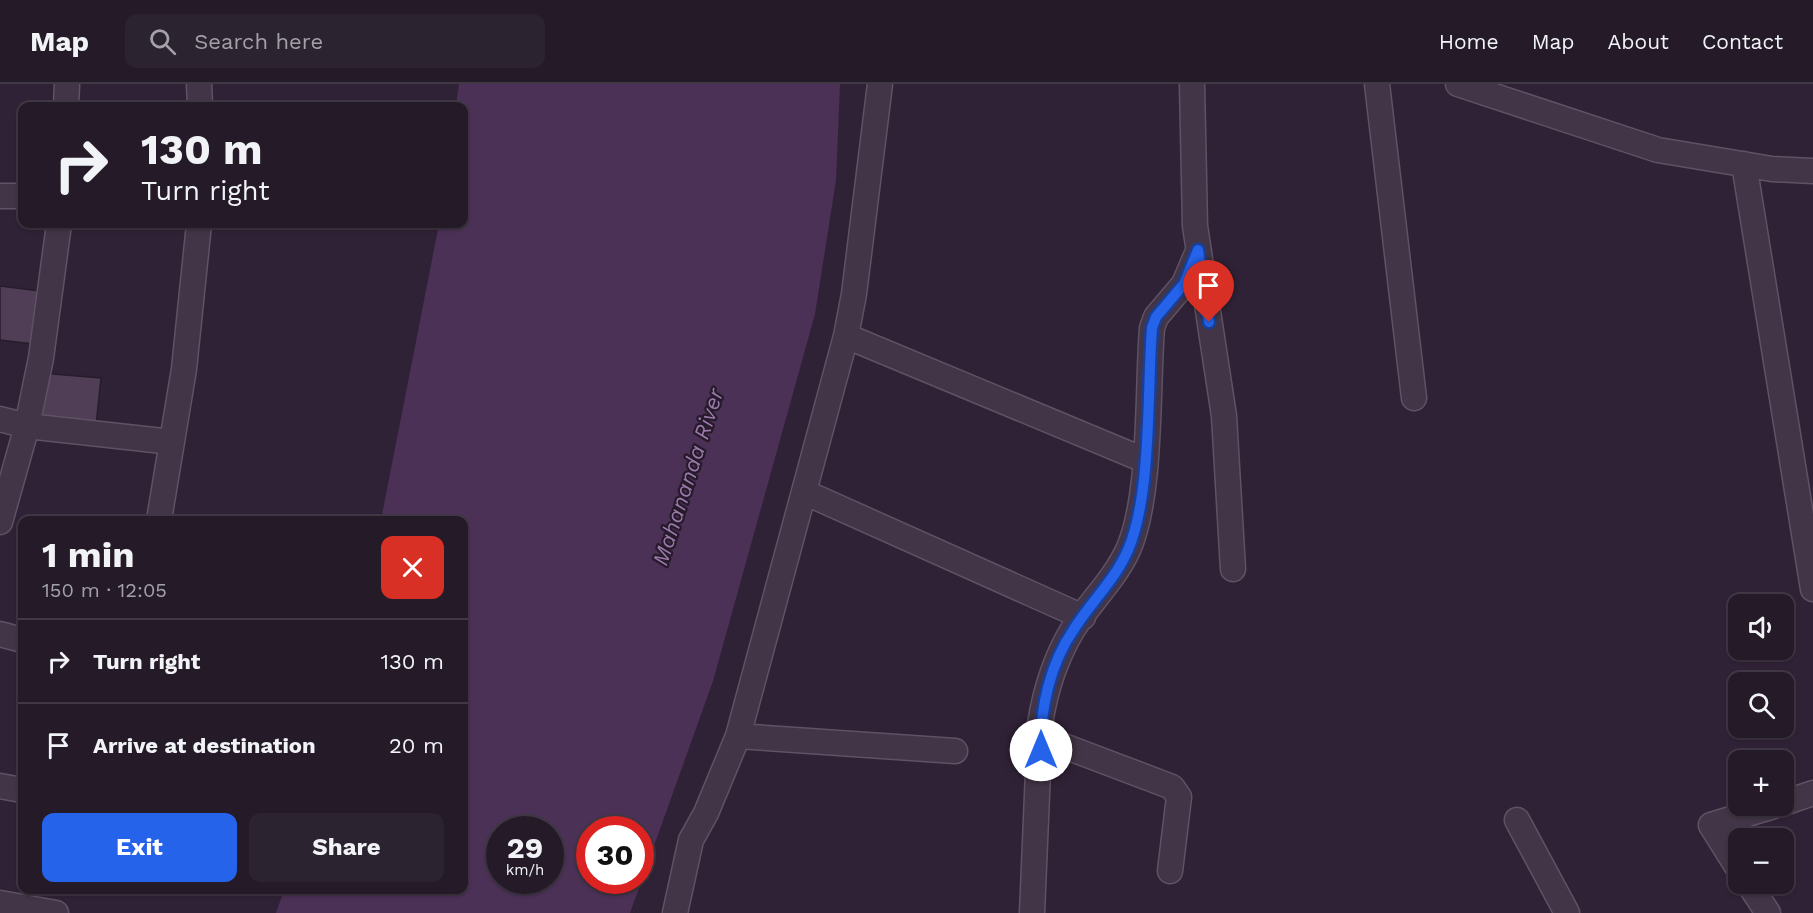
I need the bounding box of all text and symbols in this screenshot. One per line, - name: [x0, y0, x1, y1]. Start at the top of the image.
- search box: [125, 14, 545, 68]
- text: Map: [30, 25, 89, 58]
- icon: search: [146, 25, 179, 58]
- text: Search here: [194, 29, 323, 54]
- text: Home: [1439, 29, 1499, 54]
- text: Map: [1532, 29, 1575, 54]
- text: About: [1608, 29, 1669, 54]
- text: Contact: [1702, 29, 1783, 54]
- text: 130 m: [141, 125, 263, 174]
- icon: right: [42, 126, 120, 204]
- text: Turn right: [141, 175, 270, 207]
- pin: [1183, 260, 1234, 322]
- icon: arrive: [1192, 269, 1225, 302]
- water label: Mahananda River: [648, 384, 729, 569]
- text: 1 min: [42, 534, 134, 576]
- button: close: [381, 536, 444, 599]
- text: 150 m · 12:05: [42, 578, 167, 602]
- map controls: [1728, 594, 1794, 894]
- button: sound: [1728, 594, 1794, 660]
- icon: right: [42, 645, 75, 678]
- text: Turn right: [93, 649, 200, 674]
- text: 130 m: [380, 649, 444, 674]
- button: search: [1728, 672, 1794, 738]
- position arrow: [1009, 718, 1073, 782]
- icon: arrive: [42, 729, 75, 762]
- text: Arrive at destination: [93, 733, 316, 758]
- text: 20 m: [389, 733, 444, 758]
- button: +: [1728, 750, 1794, 816]
- button: Exit: [42, 813, 237, 882]
- button: Share: [249, 813, 444, 882]
- speed limit sign: 30: [576, 816, 654, 894]
- button: −: [1728, 828, 1794, 894]
- text: 29: [507, 830, 543, 865]
- text: km/h: [506, 861, 544, 879]

